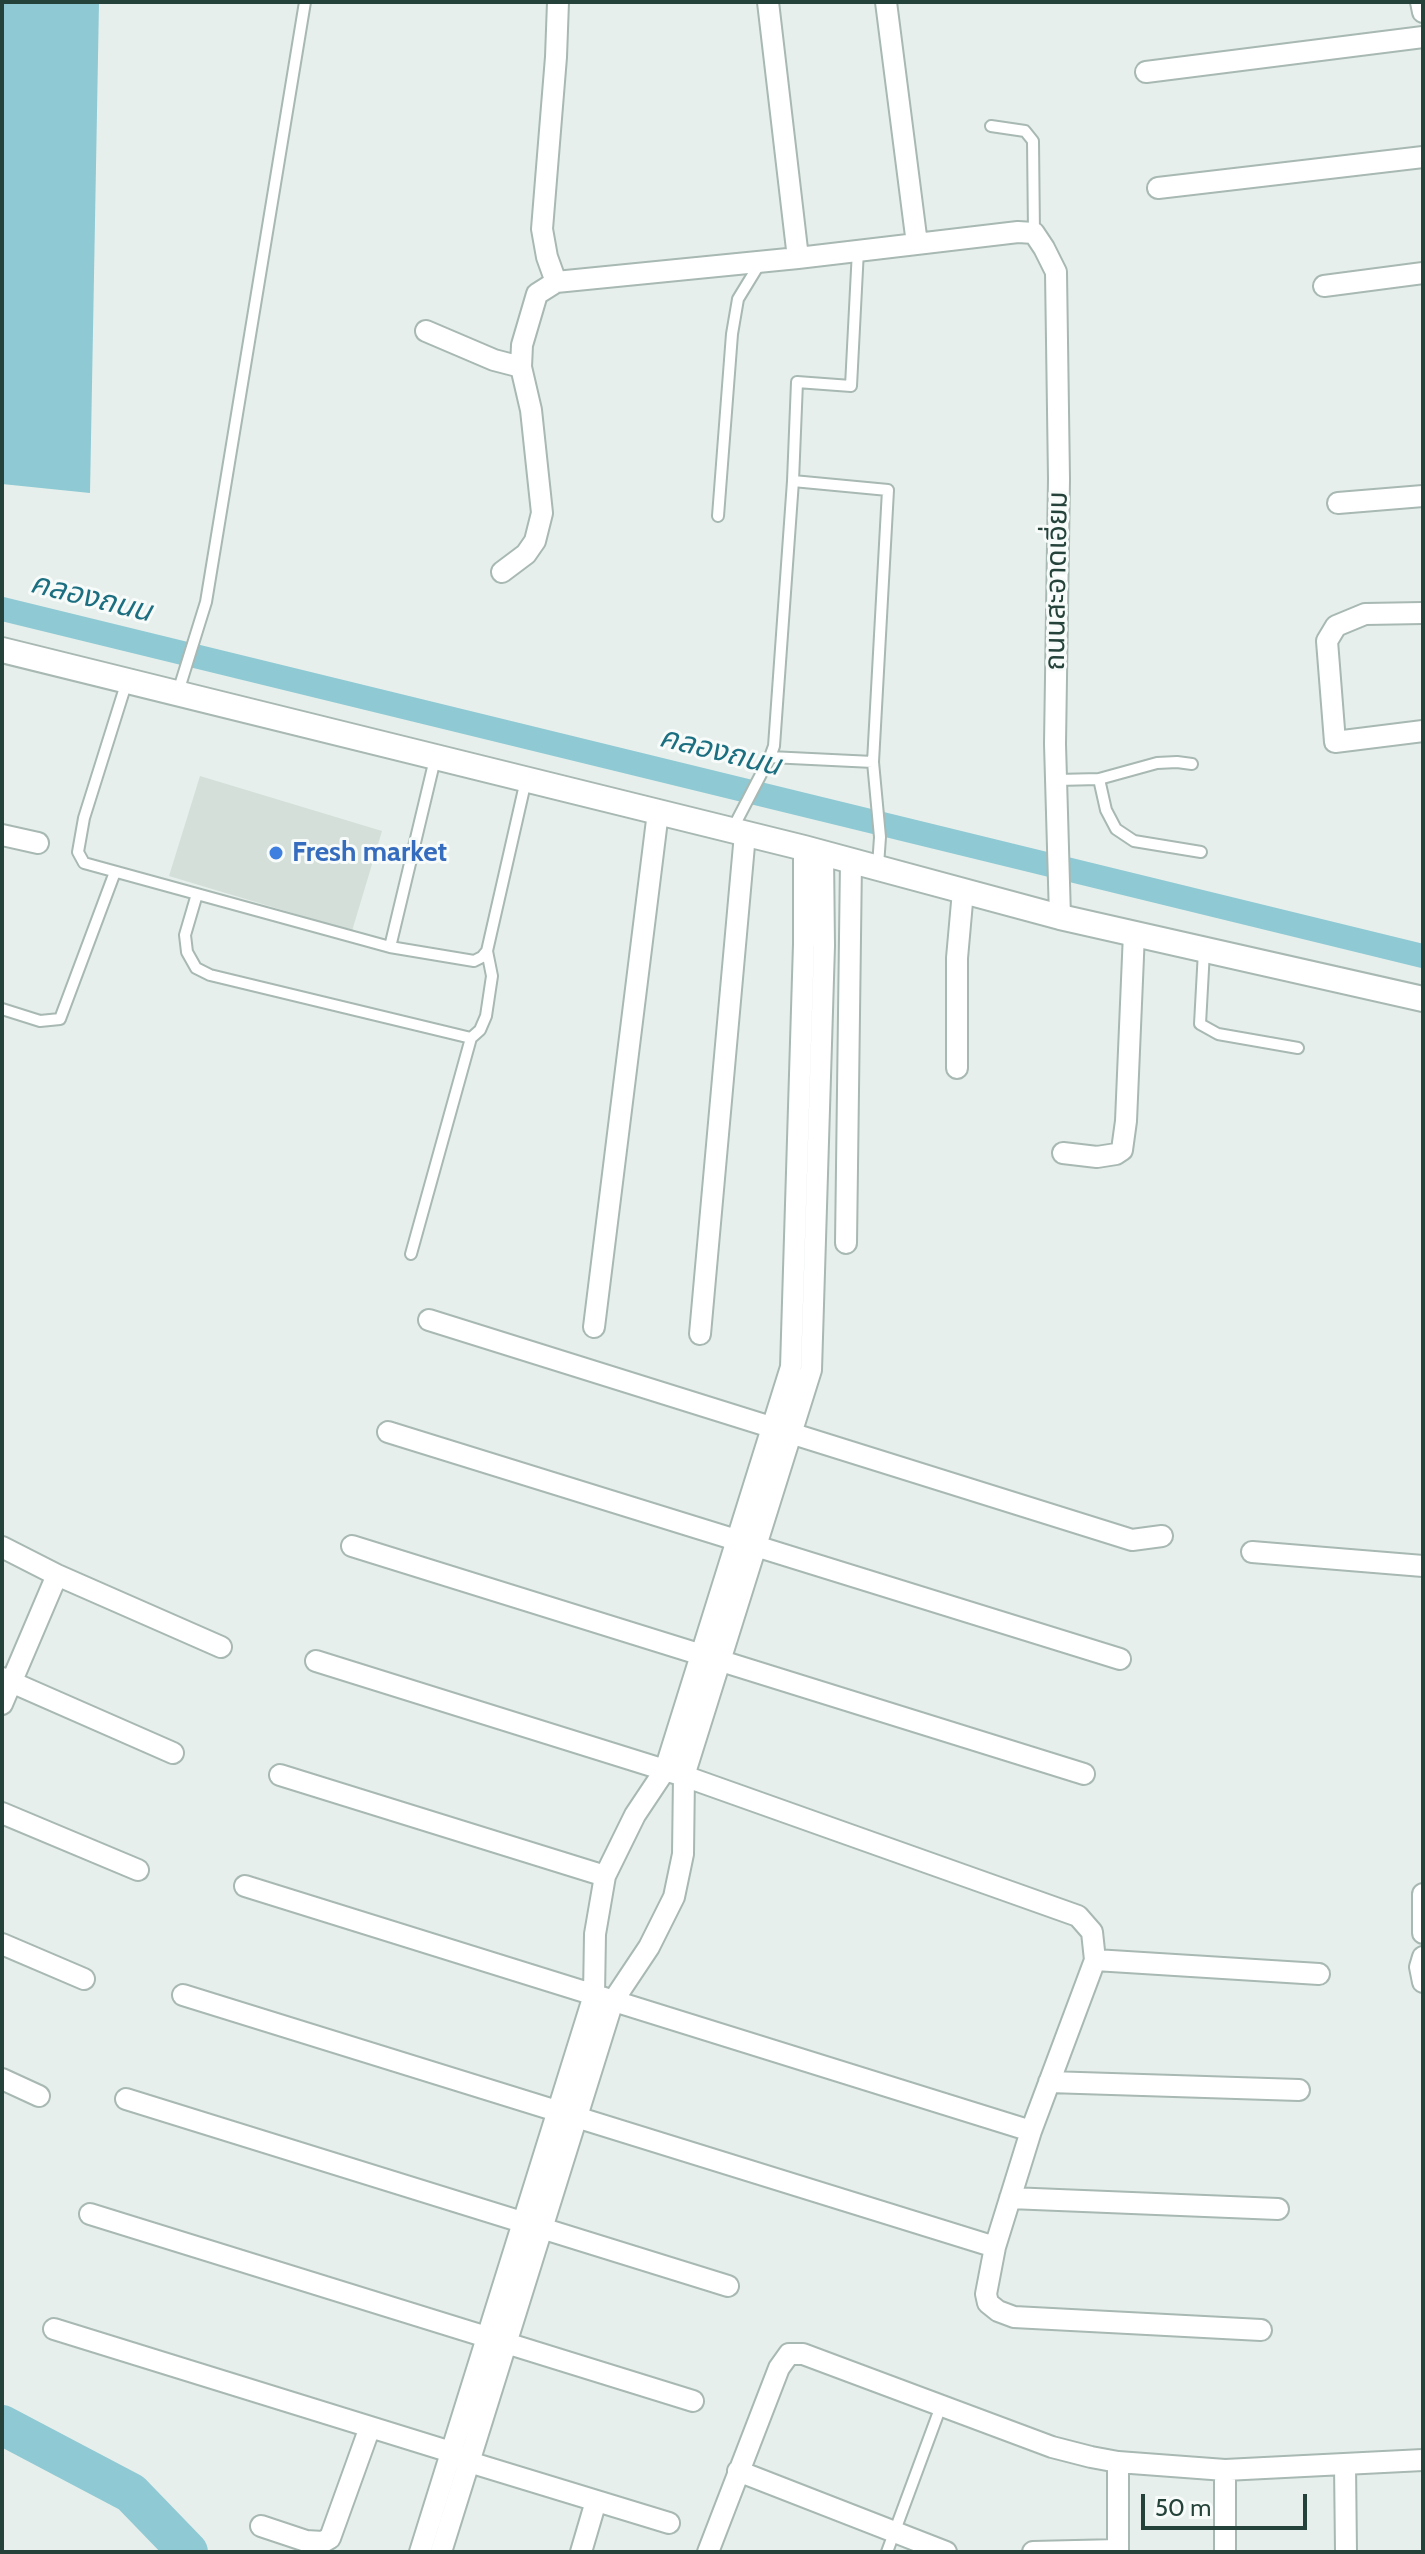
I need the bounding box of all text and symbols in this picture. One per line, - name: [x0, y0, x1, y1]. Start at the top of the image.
- street label: ถนนสะอาดเอี่ยม: [1039, 491, 1075, 671]
- water label: คลองถนน: [27, 566, 155, 630]
- water label: คลองถนน: [656, 720, 784, 784]
- place label: Fresh market: [292, 836, 447, 870]
- marker: Fresh market: [267, 844, 285, 862]
- scale bar: [1145, 2478, 1311, 2528]
- text: 50 m: [1155, 2493, 1211, 2522]

